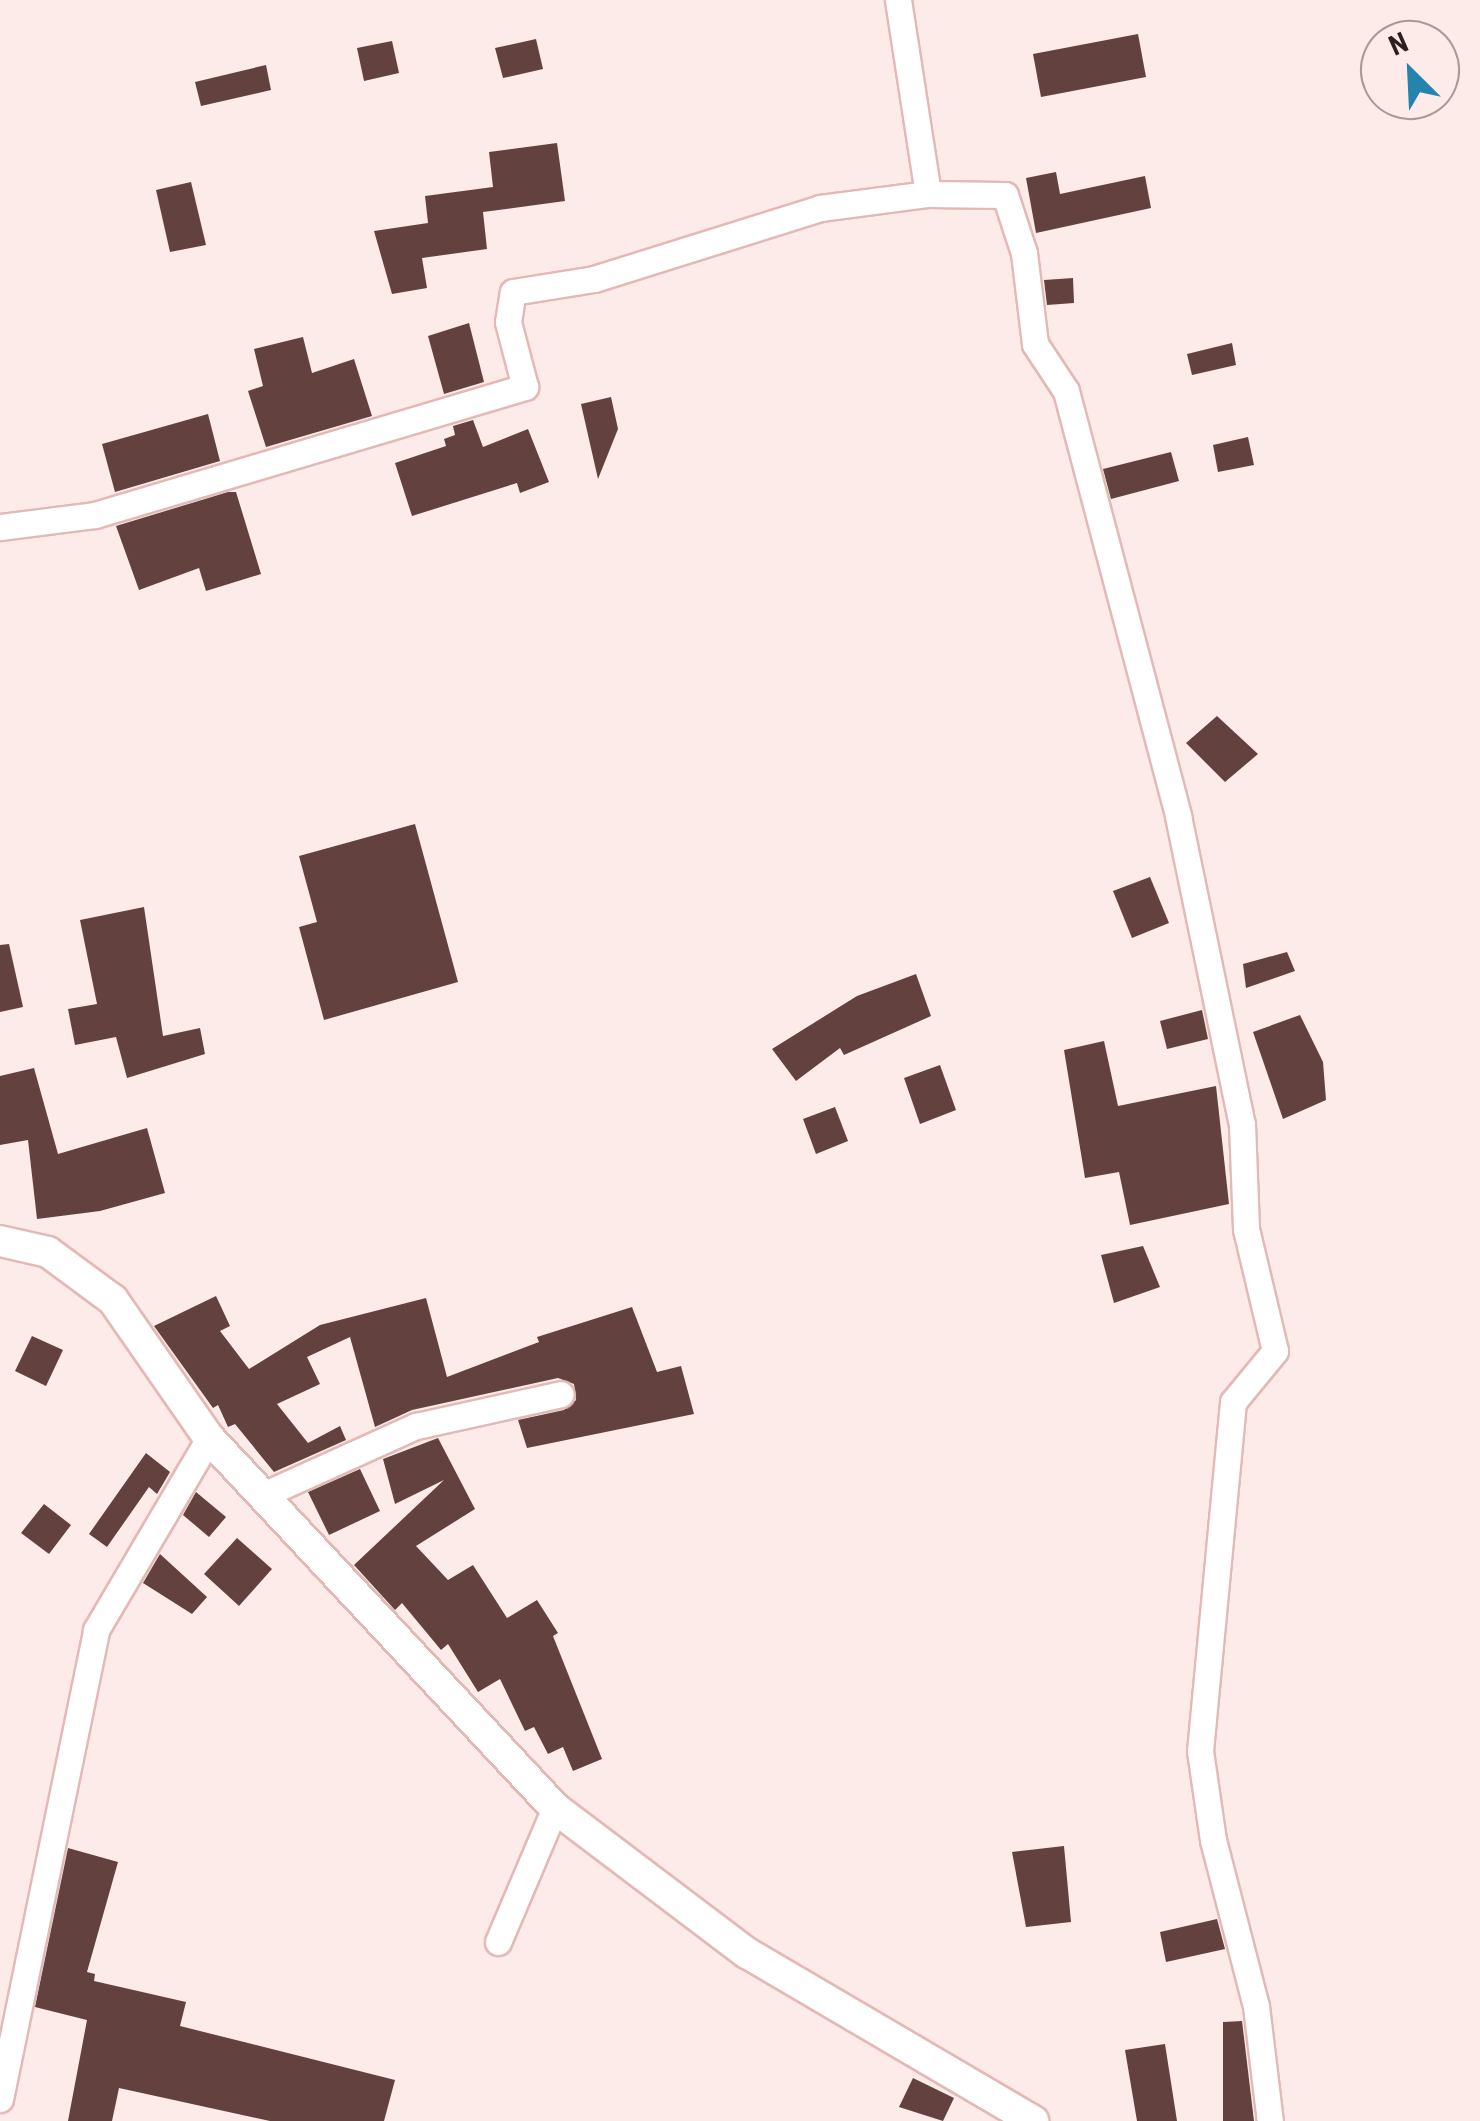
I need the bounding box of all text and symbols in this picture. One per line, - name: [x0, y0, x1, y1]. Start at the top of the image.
- north arrow: [1360, 20, 1460, 120]
- text: N: [1384, 25, 1413, 63]

